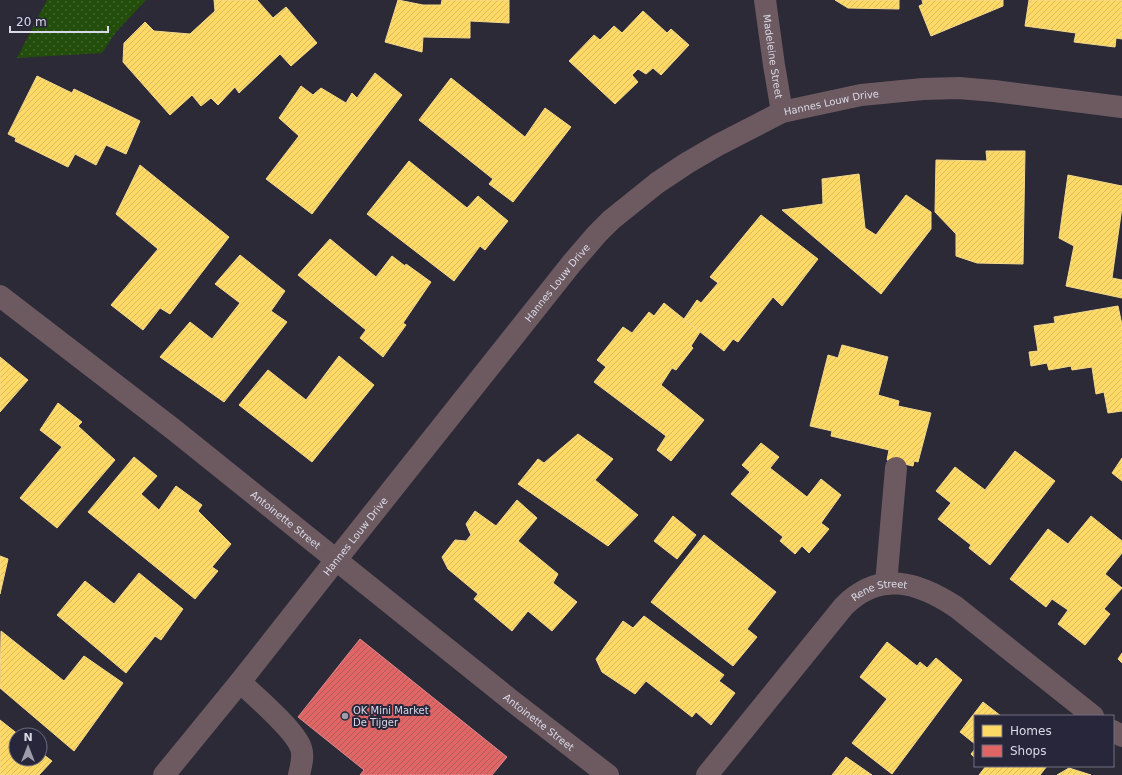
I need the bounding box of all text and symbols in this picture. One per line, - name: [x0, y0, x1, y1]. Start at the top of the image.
- scale bar: [10, 8, 108, 34]
- street label: Madeleine Street: [762, 14, 785, 99]
- text: 20 m: [16, 15, 47, 29]
- street label: Hannes Louw Drive: [783, 88, 879, 117]
- street label: Hannes Louw Drive: [522, 241, 592, 324]
- street label: Antoinette Street: [249, 488, 323, 551]
- street label: Hannes Louw Drive: [321, 495, 390, 577]
- street label: Rene Street: [849, 578, 908, 603]
- street label: Antoinette Street: [502, 691, 577, 753]
- place label: OK Mini Market De Tijger: [353, 705, 429, 728]
- marker: OK Mini Market De Tijger: [340, 711, 350, 721]
- legend: [974, 715, 1114, 767]
- text: Homes: [1010, 724, 1052, 738]
- north arrow: [8, 727, 48, 767]
- text: N: [23, 731, 33, 744]
- text: Shops: [1010, 744, 1046, 758]

